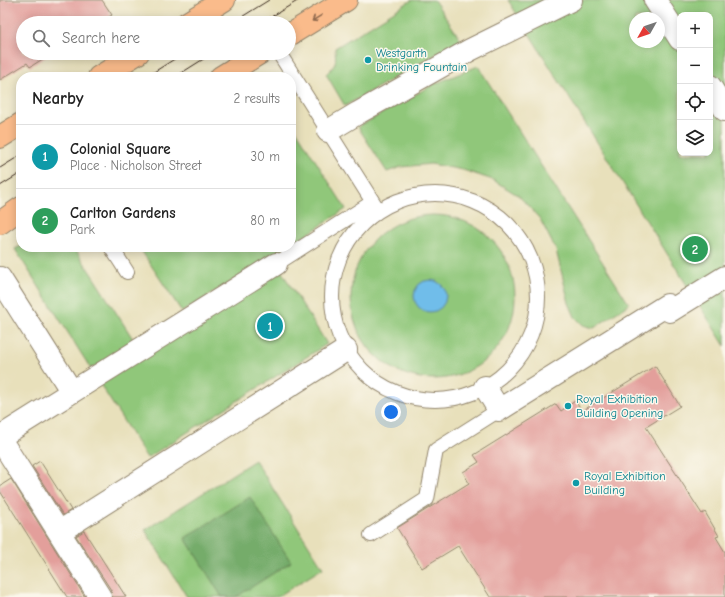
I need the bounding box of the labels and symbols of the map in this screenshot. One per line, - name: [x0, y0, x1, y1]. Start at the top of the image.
- north arrow: [629, 12, 665, 48]
- one-way arrow: [311, 14, 323, 22]
- place label: Westgarth Drinking Fountain: [376, 46, 467, 74]
- marker: Westgarth Drinking Fountain: [363, 55, 373, 65]
- pin: 2: [682, 234, 708, 264]
- pin: 1: [257, 311, 283, 341]
- place label: Royal Exhibition Building Opening: [576, 392, 663, 420]
- marker: Royal Exhibition Building Opening: [563, 401, 573, 411]
- your location: [381, 402, 401, 422]
- place label: Royal Exhibition Building: [584, 469, 666, 497]
- marker: Royal Exhibition Building: [571, 478, 581, 488]

